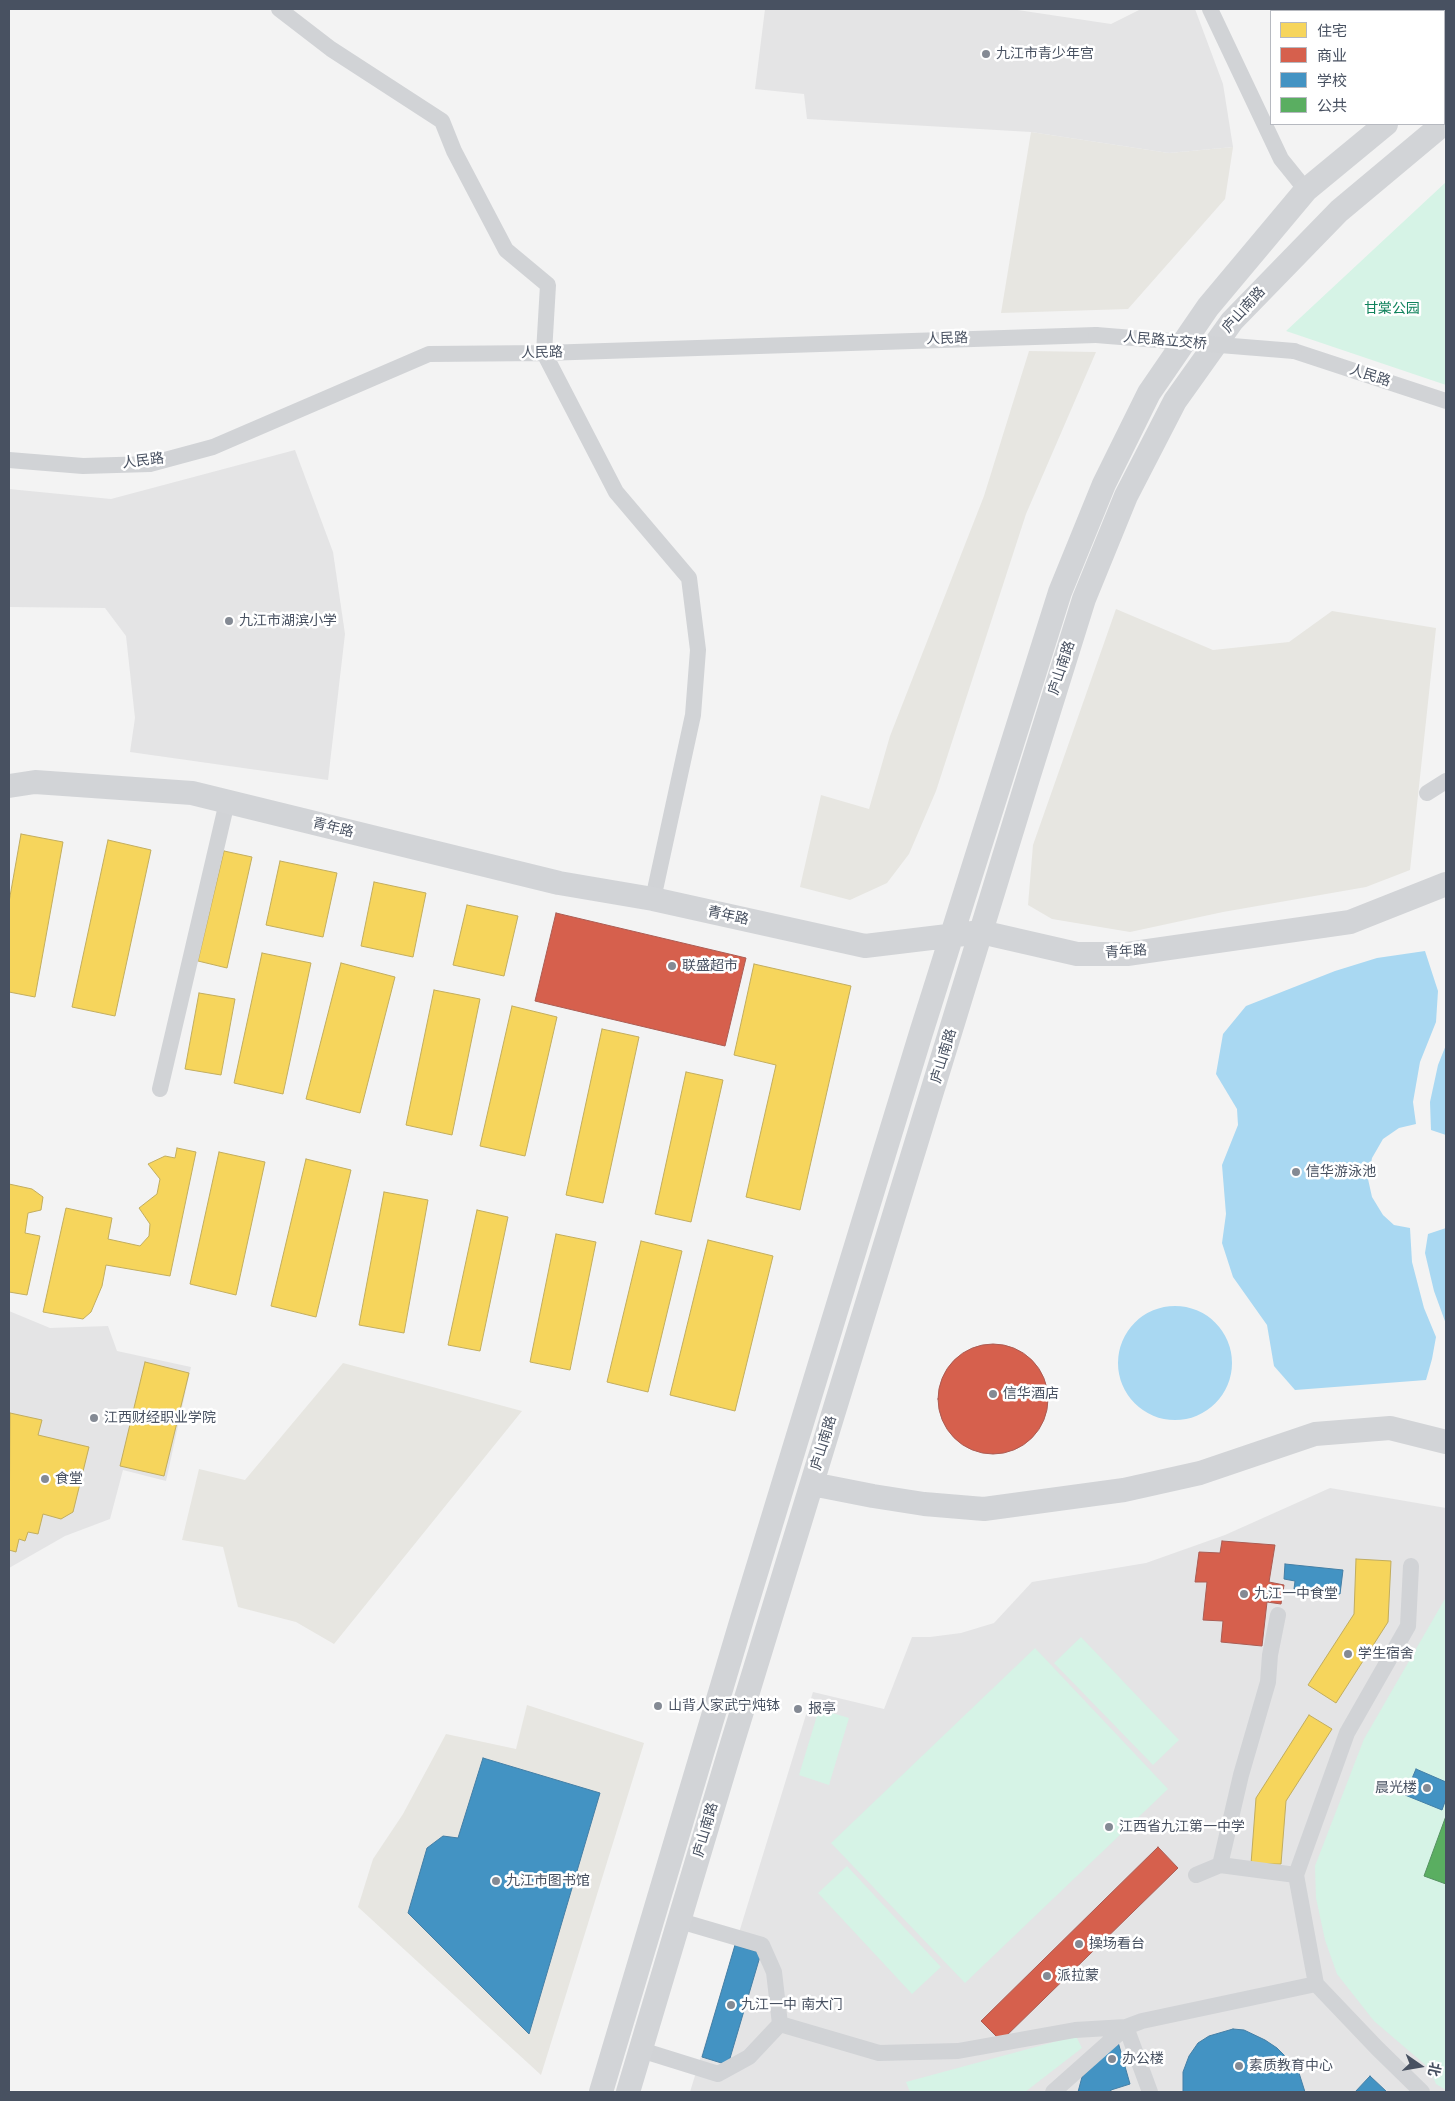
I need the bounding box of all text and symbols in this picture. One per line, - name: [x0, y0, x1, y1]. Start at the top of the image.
- legend: [1270, 10, 1445, 125]
- text: 住宅: [1317, 22, 1347, 39]
- place label: 九江市青少年宫: [996, 46, 1094, 62]
- text: 商业: [1317, 47, 1347, 64]
- marker: 九江市青少年宫: [980, 48, 992, 60]
- text: 学校: [1317, 72, 1347, 89]
- text: 公共: [1317, 97, 1347, 114]
- street label: 庐山南路: [1219, 284, 1269, 336]
- park label: 甘棠公园: [1364, 301, 1420, 317]
- street label: 人民路立交桥: [1122, 329, 1208, 353]
- street label: 人民路: [926, 330, 968, 348]
- street label: 人民路: [521, 344, 563, 362]
- street label: 人民路: [1347, 362, 1393, 390]
- street label: 人民路: [121, 450, 165, 472]
- place label: 九江市湖滨小学: [239, 613, 337, 629]
- marker: 九江市湖滨小学: [223, 615, 235, 627]
- street label: 庐山南路: [1045, 639, 1079, 697]
- street label: 青年路: [311, 815, 355, 841]
- street label: 青年路: [706, 903, 750, 929]
- street label: 青年路: [1104, 942, 1148, 962]
- place label: 联盛超市: [682, 958, 738, 974]
- marker: 联盛超市: [666, 960, 678, 972]
- street label: 庐山南路: [928, 1027, 960, 1085]
- place label: 信华游泳池: [1306, 1164, 1376, 1180]
- marker: 信华游泳池: [1290, 1166, 1302, 1178]
- place label: 信华酒店: [1003, 1386, 1059, 1402]
- marker: 信华酒店: [987, 1388, 999, 1400]
- place label: 江西财经职业学院: [104, 1410, 216, 1426]
- marker: 江西财经职业学院: [88, 1412, 100, 1424]
- street label: 庐山南路: [808, 1414, 840, 1472]
- place label: 食堂: [55, 1471, 83, 1487]
- marker: 食堂: [39, 1473, 51, 1485]
- place label: 九江一中食堂: [1254, 1586, 1338, 1602]
- marker: 九江一中食堂: [1238, 1588, 1250, 1600]
- place label: 学生宿舍: [1358, 1646, 1414, 1662]
- marker: 学生宿舍: [1342, 1648, 1354, 1660]
- place label: 山背人家武宁炖钵: [668, 1698, 780, 1714]
- marker: 山背人家武宁炖钵: [652, 1700, 664, 1712]
- place label: 报亭: [808, 1701, 836, 1717]
- marker: 报亭: [792, 1703, 804, 1715]
- place label: 晨光楼: [1375, 1780, 1417, 1796]
- marker: 晨光楼: [1421, 1782, 1433, 1794]
- street label: 庐山南路: [690, 1801, 722, 1859]
- place label: 江西省九江第一中学: [1119, 1819, 1245, 1835]
- marker: 江西省九江第一中学: [1103, 1821, 1115, 1833]
- place label: 九江市图书馆: [506, 1873, 590, 1889]
- marker: 九江市图书馆: [490, 1875, 502, 1887]
- place label: 操场看台: [1089, 1936, 1145, 1952]
- marker: 操场看台: [1073, 1938, 1085, 1950]
- place label: 派拉蒙: [1057, 1968, 1099, 1984]
- marker: 派拉蒙: [1041, 1970, 1053, 1982]
- place label: 九江一中 南大门: [741, 1997, 843, 2013]
- marker: 九江一中 南大门: [725, 1999, 737, 2011]
- north arrow: [1395, 2041, 1445, 2091]
- place label: 办公楼: [1122, 2051, 1164, 2067]
- marker: 办公楼: [1106, 2053, 1118, 2065]
- place label: 素质教育中心: [1249, 2058, 1333, 2074]
- marker: 素质教育中心: [1233, 2060, 1245, 2072]
- text: 北: [1425, 2061, 1444, 2078]

